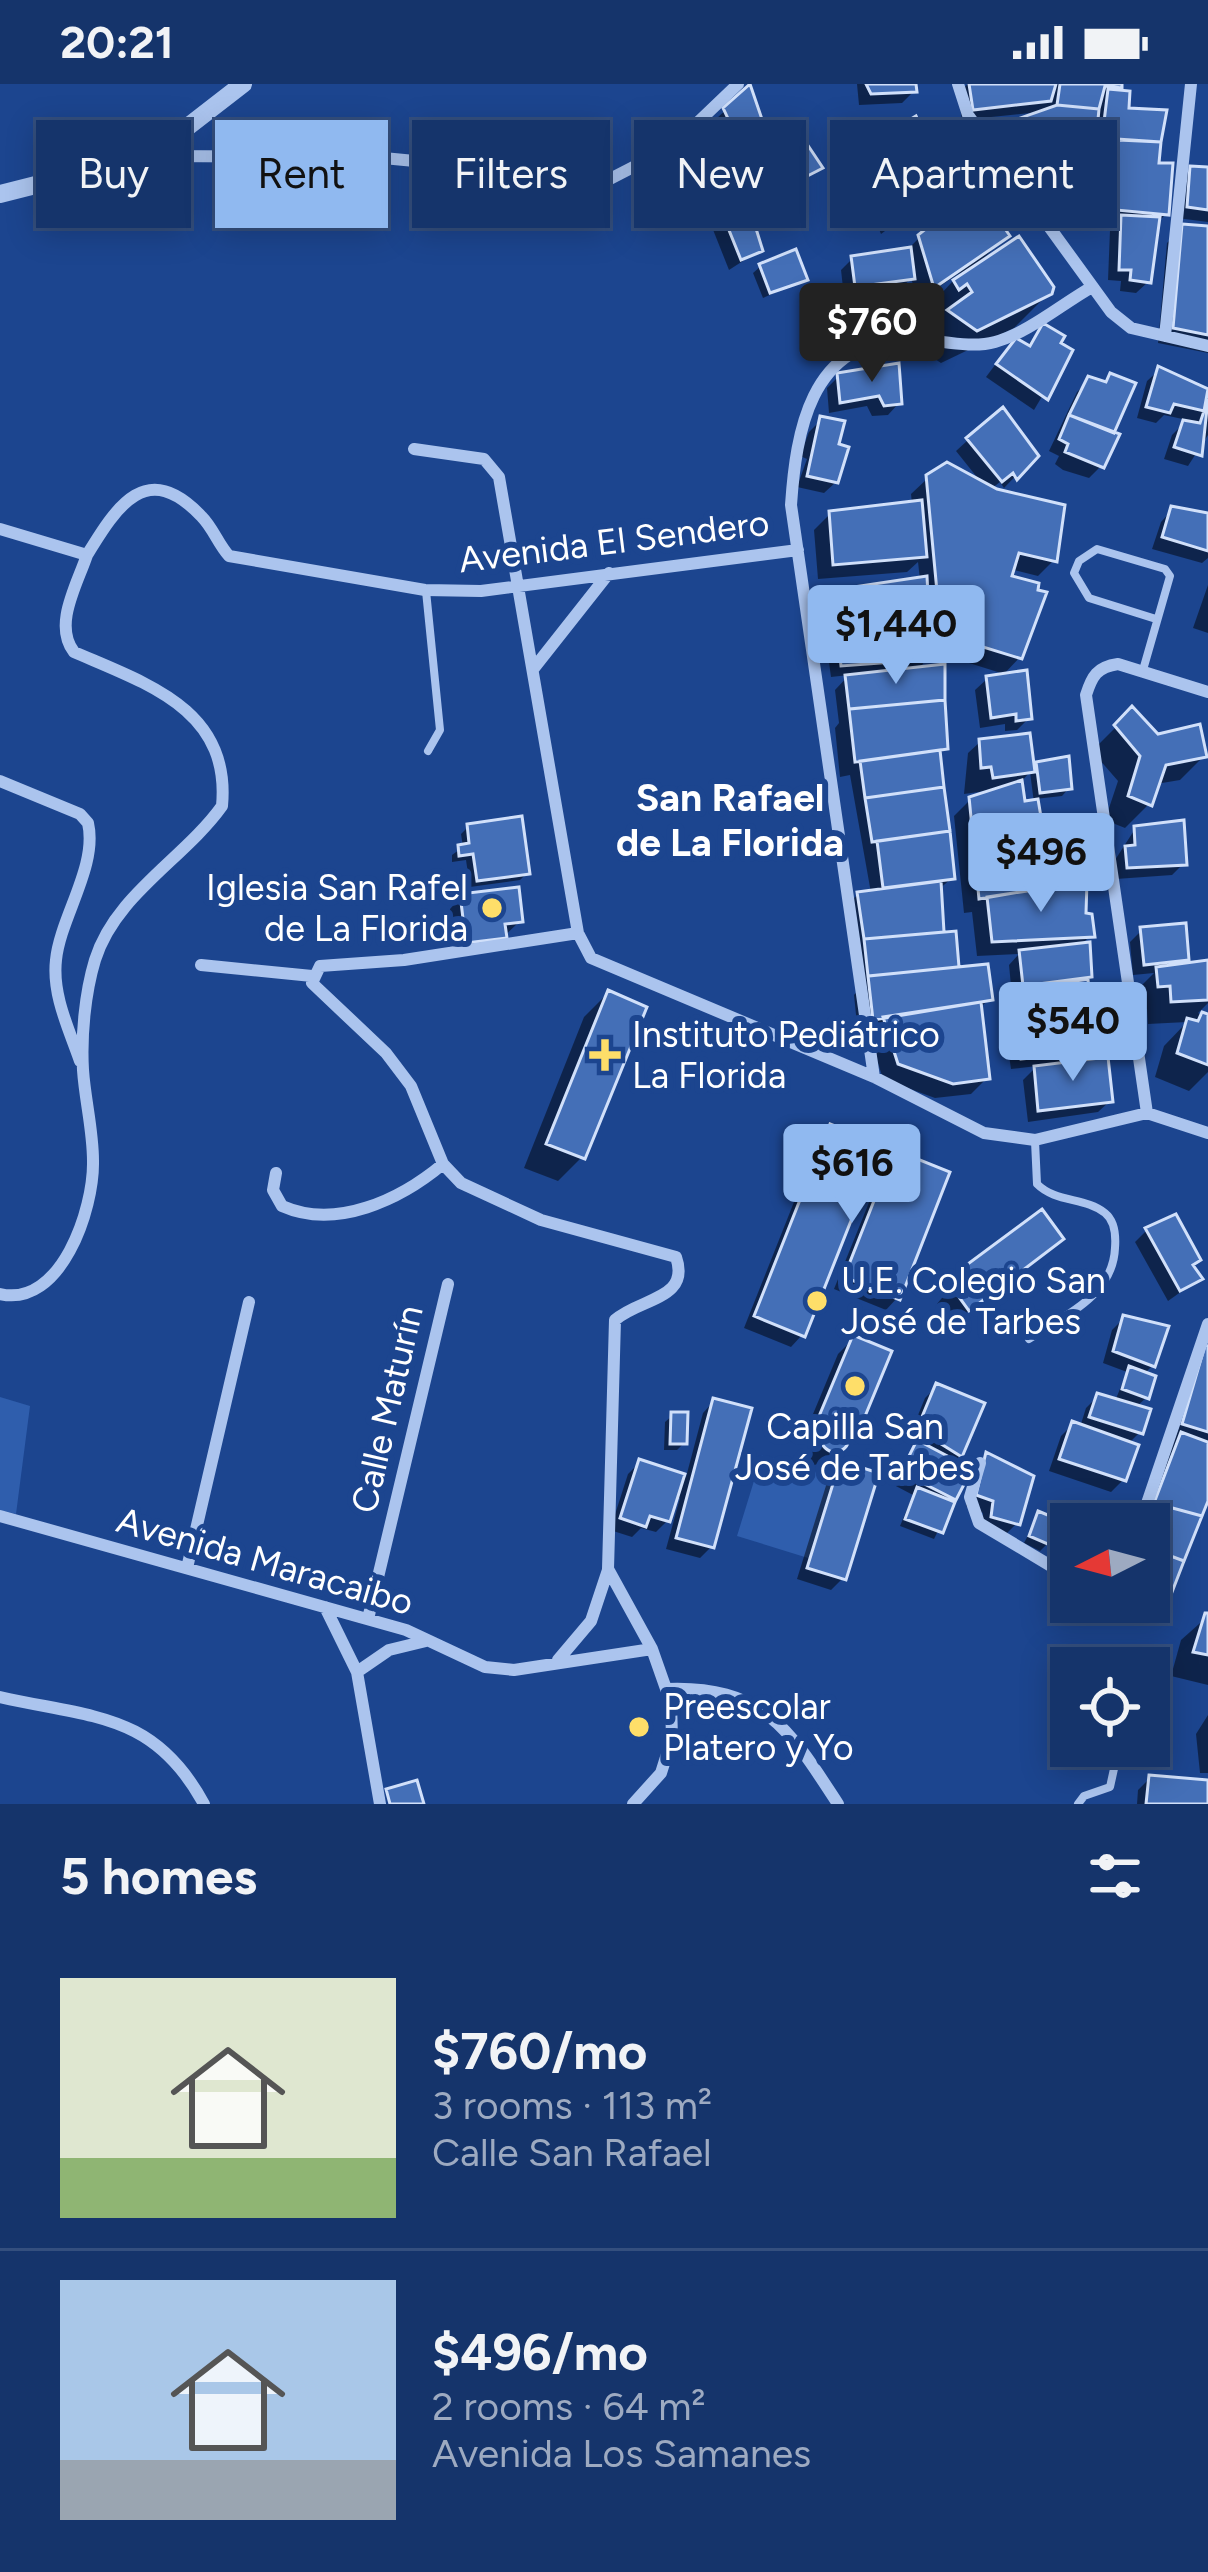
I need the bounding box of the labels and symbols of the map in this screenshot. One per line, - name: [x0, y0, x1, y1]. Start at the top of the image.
- pin: $760: [801, 283, 943, 385]
- street label: Avenida El Sendero: [456, 501, 772, 581]
- pin: $1,440: [798, 585, 994, 687]
- district label: San Rafael de La Florida: [616, 774, 844, 866]
- pin: $496: [970, 813, 1112, 915]
- place label: Iglesia San Rafel de La Florida: [206, 866, 468, 950]
- marker: Iglesia San Rafel de La Florida: [479, 895, 505, 921]
- pin: $540: [1002, 982, 1144, 1084]
- place label: Instituto Pediátrico La Florida: [632, 1013, 940, 1097]
- marker: Instituto Pediátrico La Florida: [589, 1039, 621, 1071]
- pin: $616: [781, 1124, 923, 1226]
- place label: U.E. Colegio San José de Tarbes: [841, 1259, 1106, 1343]
- marker: U.E. Colegio San José de Tarbes: [804, 1288, 830, 1314]
- street label: Calle Maturín: [342, 1301, 432, 1517]
- marker: Capilla San José de Tarbes: [842, 1373, 868, 1399]
- place label: Capilla San José de Tarbes: [735, 1405, 975, 1489]
- street label: Avenida Maracaibo: [112, 1498, 418, 1624]
- north arrow: [1050, 1503, 1170, 1623]
- place label: Preescolar Platero y Yo: [663, 1685, 854, 1769]
- marker: Preescolar Platero y Yo: [626, 1714, 652, 1740]

